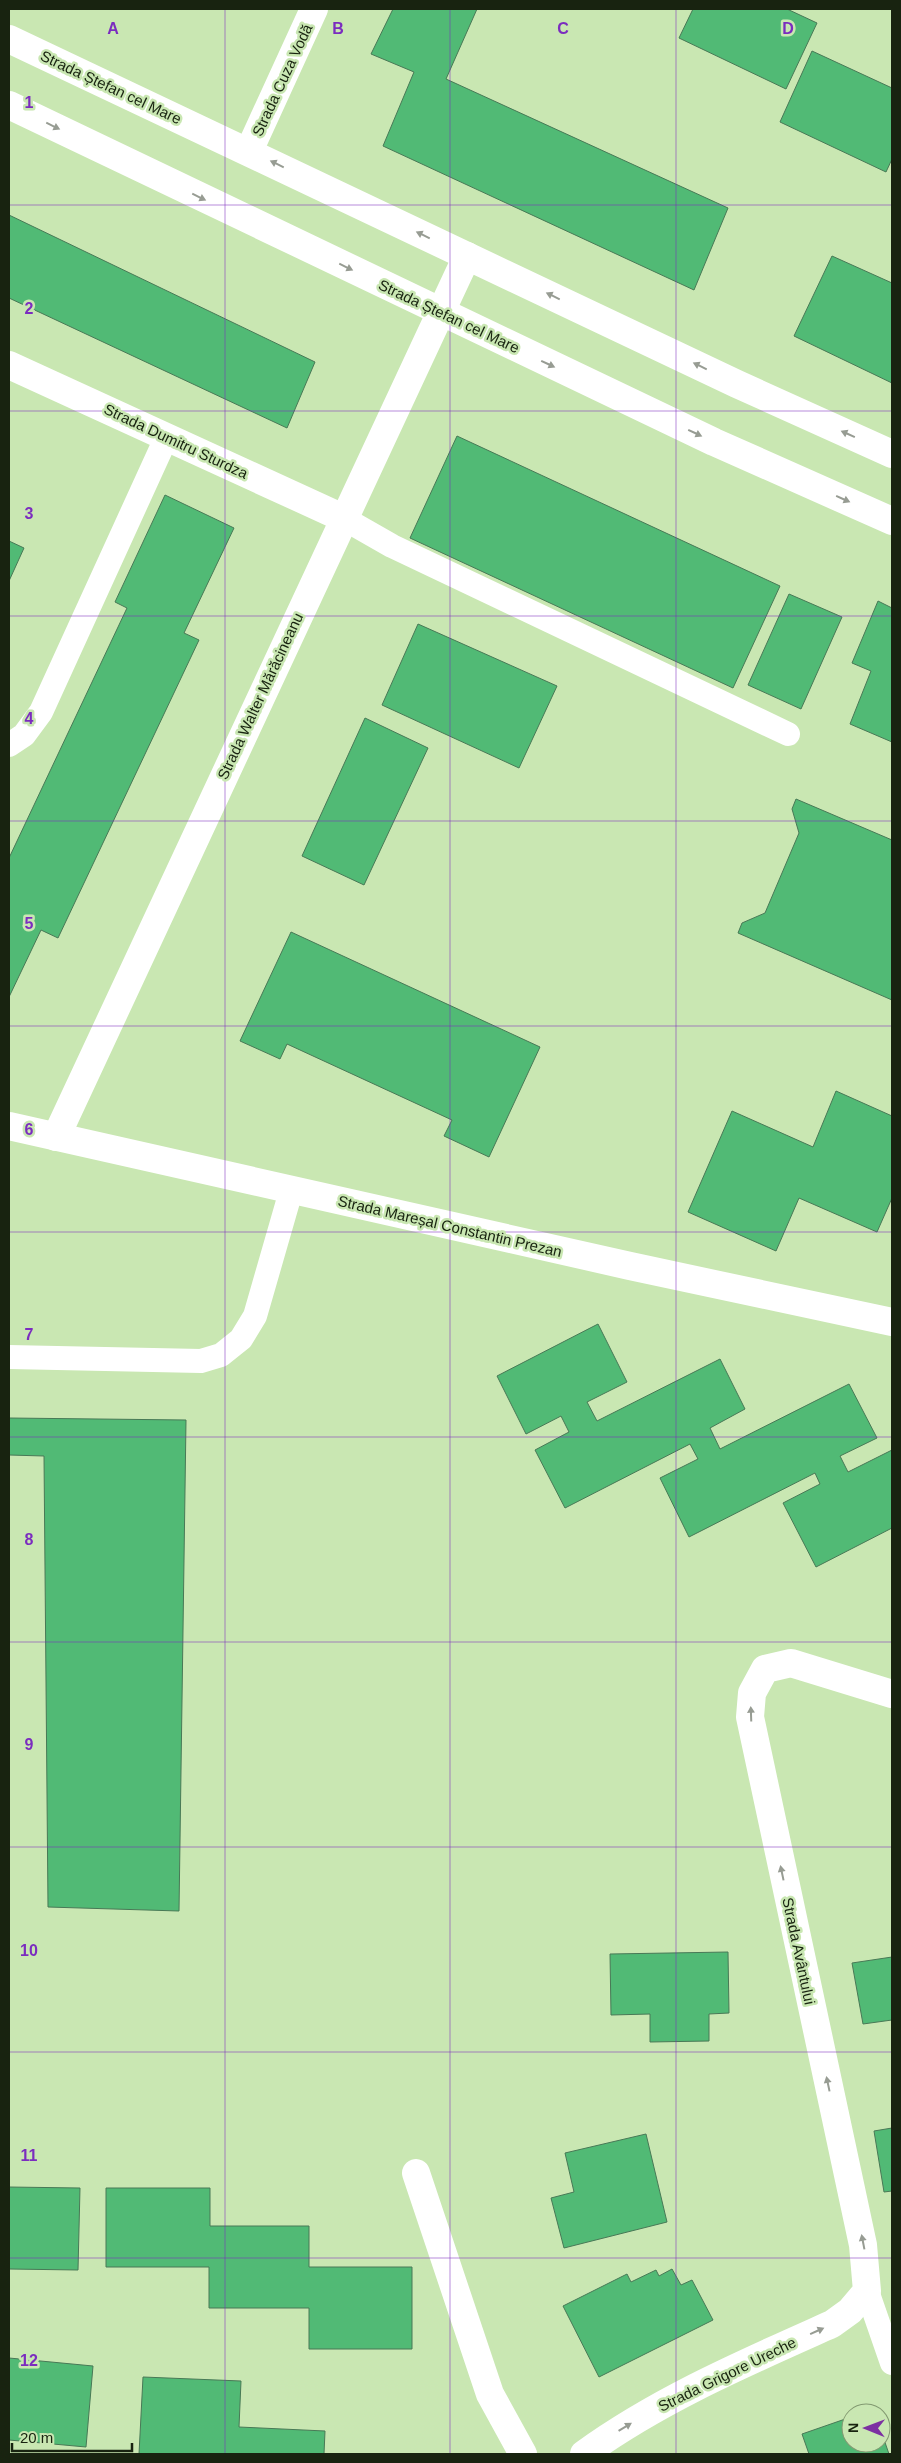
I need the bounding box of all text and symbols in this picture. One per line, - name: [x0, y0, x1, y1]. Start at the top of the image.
- text: A: [107, 20, 119, 37]
- text: B: [332, 20, 344, 37]
- text: C: [557, 20, 569, 37]
- text: D: [782, 20, 794, 37]
- street label: Strada Cuza Vodă: [249, 21, 316, 139]
- street label: Strada Ștefan cel Mare: [38, 47, 184, 127]
- text: 1: [25, 94, 34, 111]
- one-way arrow: [46, 122, 60, 130]
- one-way arrow: [269, 160, 284, 169]
- one-way arrow: [192, 193, 206, 201]
- one-way arrow: [416, 230, 430, 238]
- one-way arrow: [338, 263, 353, 271]
- street label: Strada Ștefan cel Mare: [376, 276, 522, 356]
- one-way arrow: [546, 292, 561, 300]
- text: 2: [25, 300, 34, 317]
- one-way arrow: [541, 360, 555, 368]
- one-way arrow: [693, 362, 707, 370]
- street label: Strada Dumitru Sturdza: [101, 400, 251, 482]
- one-way arrow: [841, 429, 855, 437]
- one-way arrow: [688, 430, 702, 438]
- one-way arrow: [836, 496, 850, 504]
- text: 3: [25, 505, 34, 522]
- street label: Strada Walter Mărăcineanu: [214, 610, 306, 782]
- text: 4: [25, 710, 34, 727]
- text: 5: [25, 915, 34, 932]
- text: 6: [25, 1121, 34, 1138]
- street label: Strada Mareșal Constantin Prezan: [336, 1192, 564, 1260]
- text: 7: [25, 1326, 34, 1343]
- text: 8: [25, 1531, 34, 1548]
- one-way arrow: [747, 1706, 755, 1722]
- text: 9: [25, 1736, 34, 1753]
- one-way arrow: [778, 1865, 786, 1881]
- street label: Strada Avântului: [779, 1896, 819, 2006]
- text: 10: [20, 1942, 38, 1959]
- one-way arrow: [824, 2076, 832, 2091]
- text: 11: [21, 2147, 38, 2164]
- one-way arrow: [858, 2234, 866, 2250]
- one-way arrow: [810, 2326, 824, 2334]
- street label: Strada Grigore Ureche: [655, 2333, 799, 2415]
- text: 12: [20, 2352, 38, 2369]
- north arrow: [841, 2403, 891, 2453]
- scale bar: [12, 2420, 132, 2452]
- one-way arrow: [618, 2423, 631, 2432]
- text: N: [845, 2423, 861, 2433]
- text: 20 m: [20, 2429, 53, 2446]

